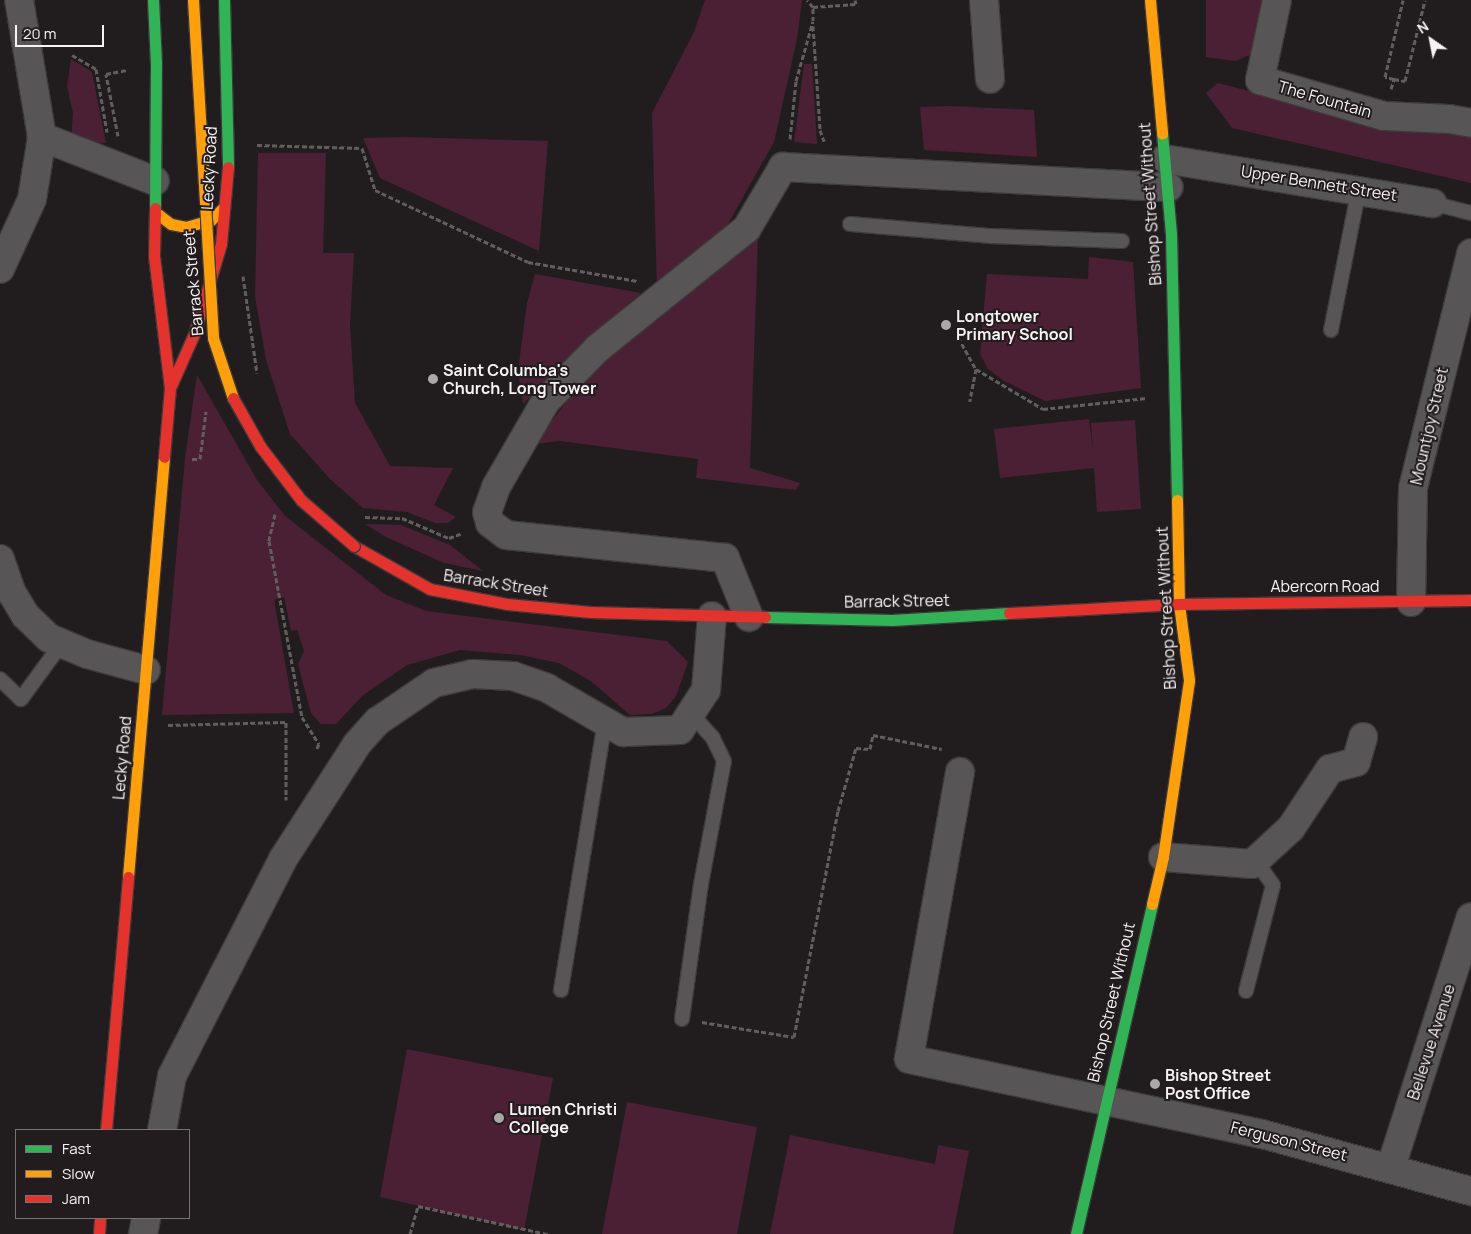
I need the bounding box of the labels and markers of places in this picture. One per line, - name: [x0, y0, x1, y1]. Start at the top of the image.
- place label: Longtower Primary School: [956, 306, 1073, 344]
- marker: Longtower Primary School: [940, 319, 952, 331]
- place label: Saint Columba's Church, Long Tower: [443, 360, 596, 398]
- marker: Saint Columba's Church, Long Tower: [427, 373, 439, 385]
- place label: Bishop Street Post Office: [1165, 1065, 1271, 1103]
- marker: Bishop Street Post Office: [1149, 1078, 1161, 1090]
- place label: Lumen Christi College: [509, 1099, 617, 1137]
- marker: Lumen Christi College: [493, 1112, 505, 1124]

